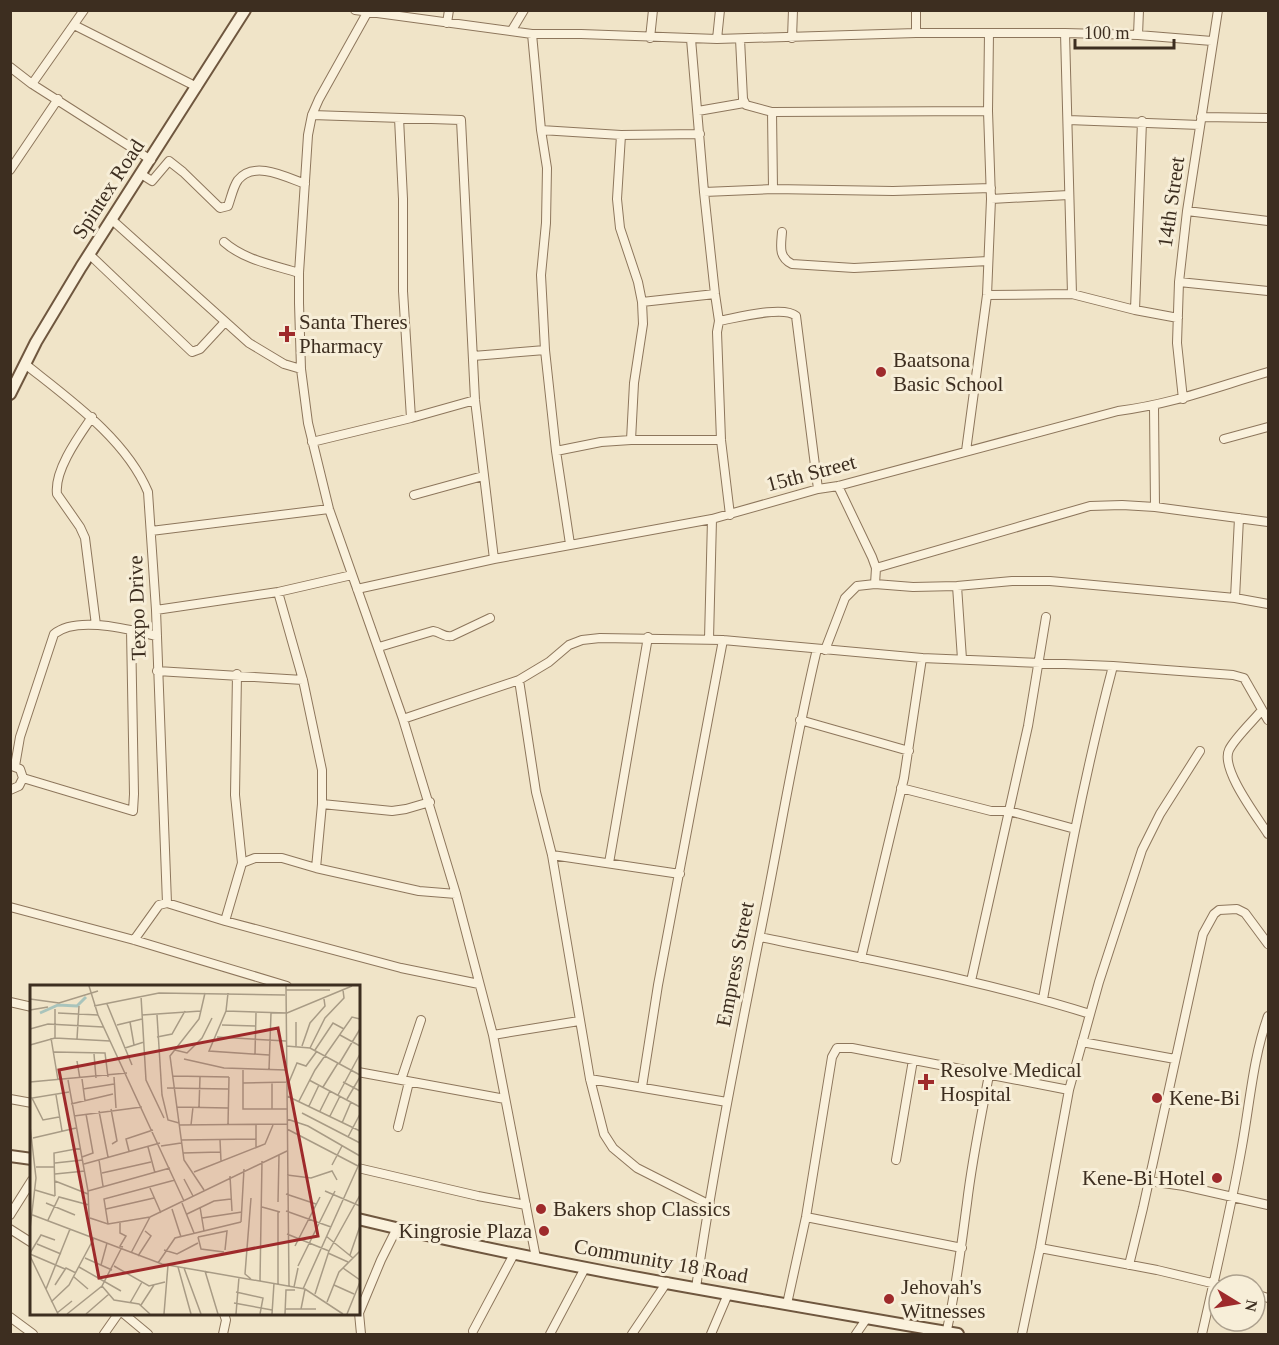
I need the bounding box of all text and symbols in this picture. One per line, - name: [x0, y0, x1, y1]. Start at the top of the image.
- scale bar: [1075, 12, 1174, 50]
- text: 100 m: [1084, 23, 1130, 43]
- street label: Spintex Road: [67, 134, 149, 243]
- street label: 14th Street: [1153, 155, 1189, 249]
- place label: Santa Theres Pharmacy: [299, 310, 408, 358]
- marker: Santa Theres Pharmacy: [280, 327, 294, 341]
- place label: Baatsona Basic School: [893, 348, 1003, 396]
- marker: Baatsona Basic School: [874, 365, 888, 379]
- street label: 15th Street: [764, 450, 858, 496]
- street label: Texpo Drive: [123, 555, 151, 661]
- street label: Empress Street: [711, 899, 759, 1028]
- inset map: [30, 985, 360, 1315]
- place label: Resolve Medical Hospital: [940, 1058, 1082, 1106]
- marker: Resolve Medical Hospital: [917, 1073, 935, 1091]
- place label: Kene-Bi: [1169, 1086, 1240, 1110]
- marker: Kene-Bi: [1150, 1091, 1164, 1105]
- place label: Kene-Bi Hotel: [1082, 1166, 1205, 1190]
- marker: Kene-Bi Hotel: [1210, 1171, 1224, 1185]
- place label: Bakers shop Classics: [553, 1197, 730, 1221]
- marker: Bakers shop Classics: [534, 1202, 548, 1216]
- place label: Kingrosie Plaza: [398, 1219, 533, 1243]
- marker: Kingrosie Plaza: [537, 1224, 551, 1238]
- street label: Community 18 Road: [572, 1234, 750, 1288]
- north arrow: [1207, 1273, 1267, 1333]
- place label: Jehovah's Witnesses: [901, 1275, 985, 1323]
- marker: Jehovah's Witnesses: [882, 1292, 896, 1306]
- text: N: [1242, 1298, 1261, 1313]

